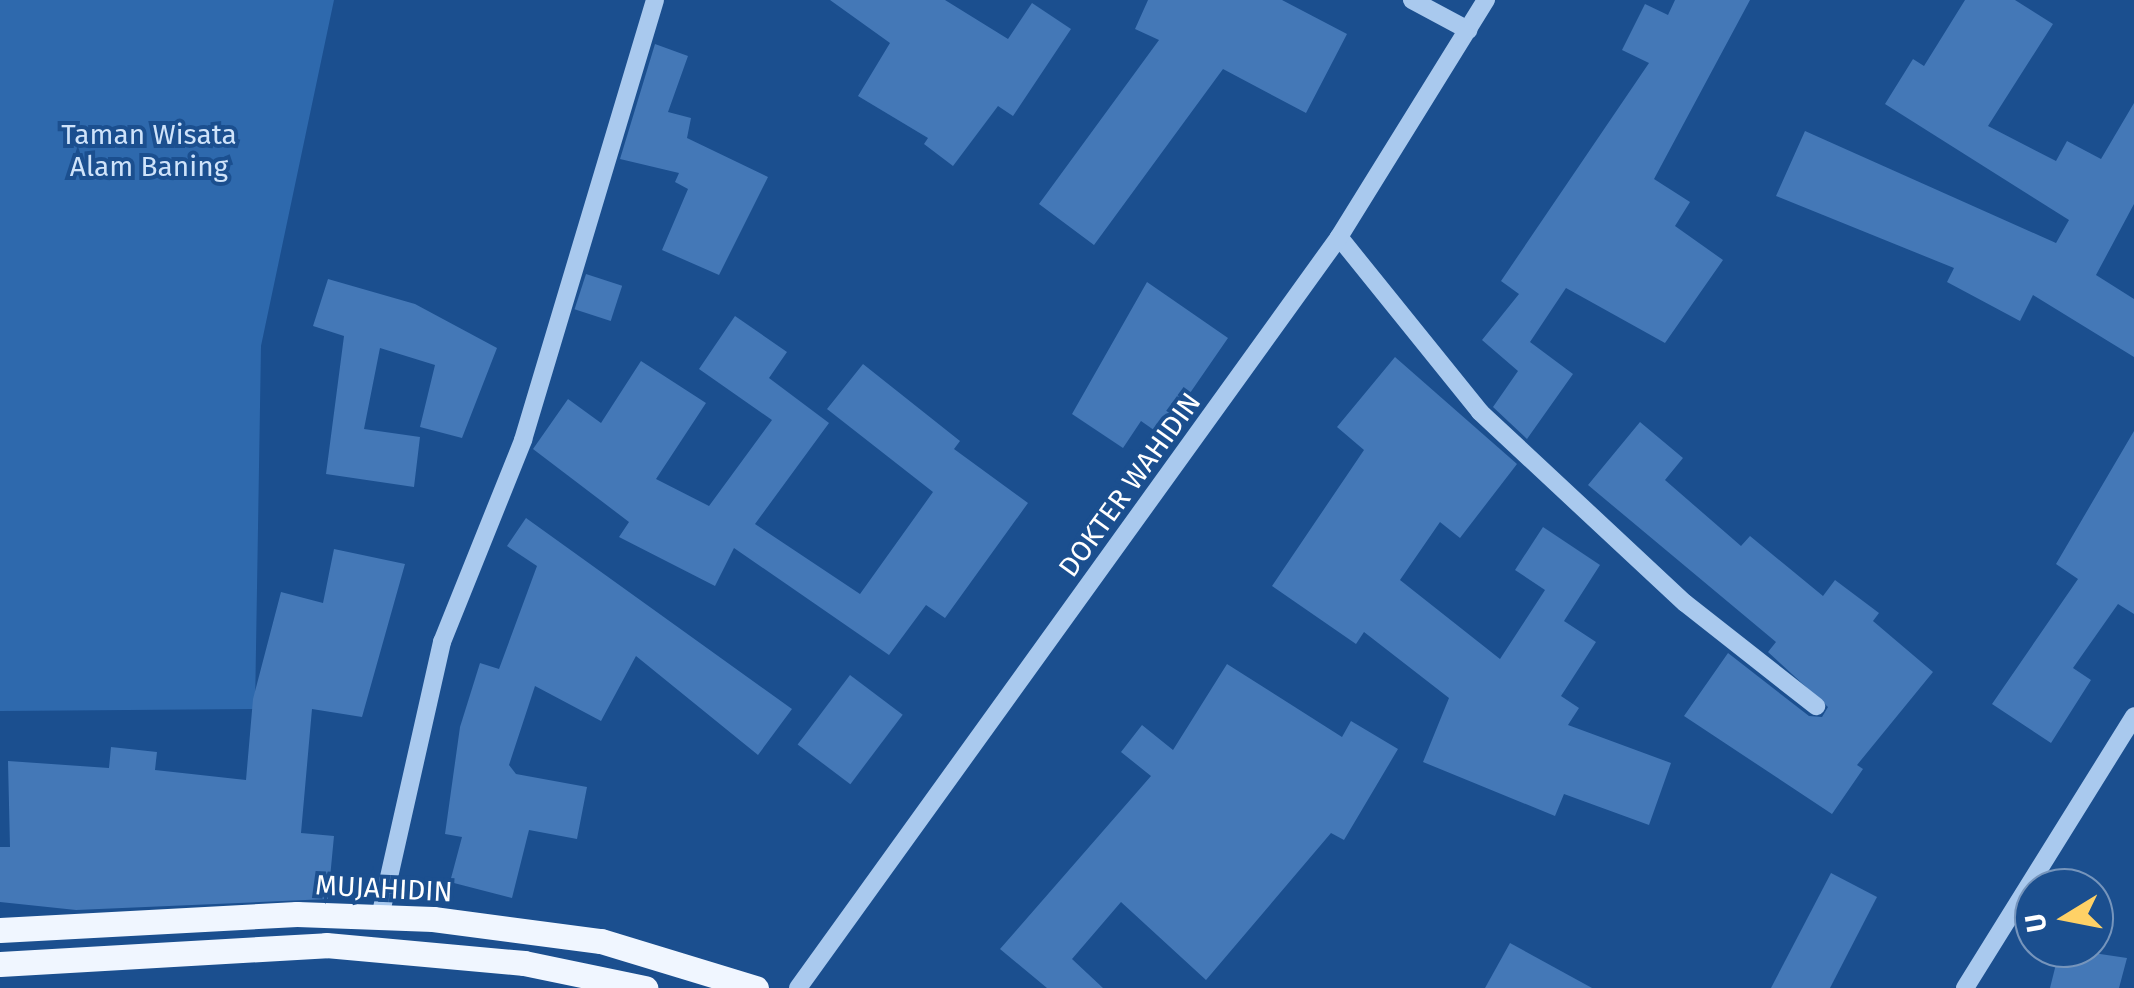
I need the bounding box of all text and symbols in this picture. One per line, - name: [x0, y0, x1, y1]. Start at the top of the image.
- park label: Taman Wisata Alam Baning: [61, 118, 237, 184]
- street label: DOKTER WAHIDIN: [1052, 386, 1208, 584]
- north arrow: [2014, 868, 2114, 968]
- street label: MUJAHIDIN: [314, 869, 454, 909]
- text: U: [2018, 911, 2054, 935]

